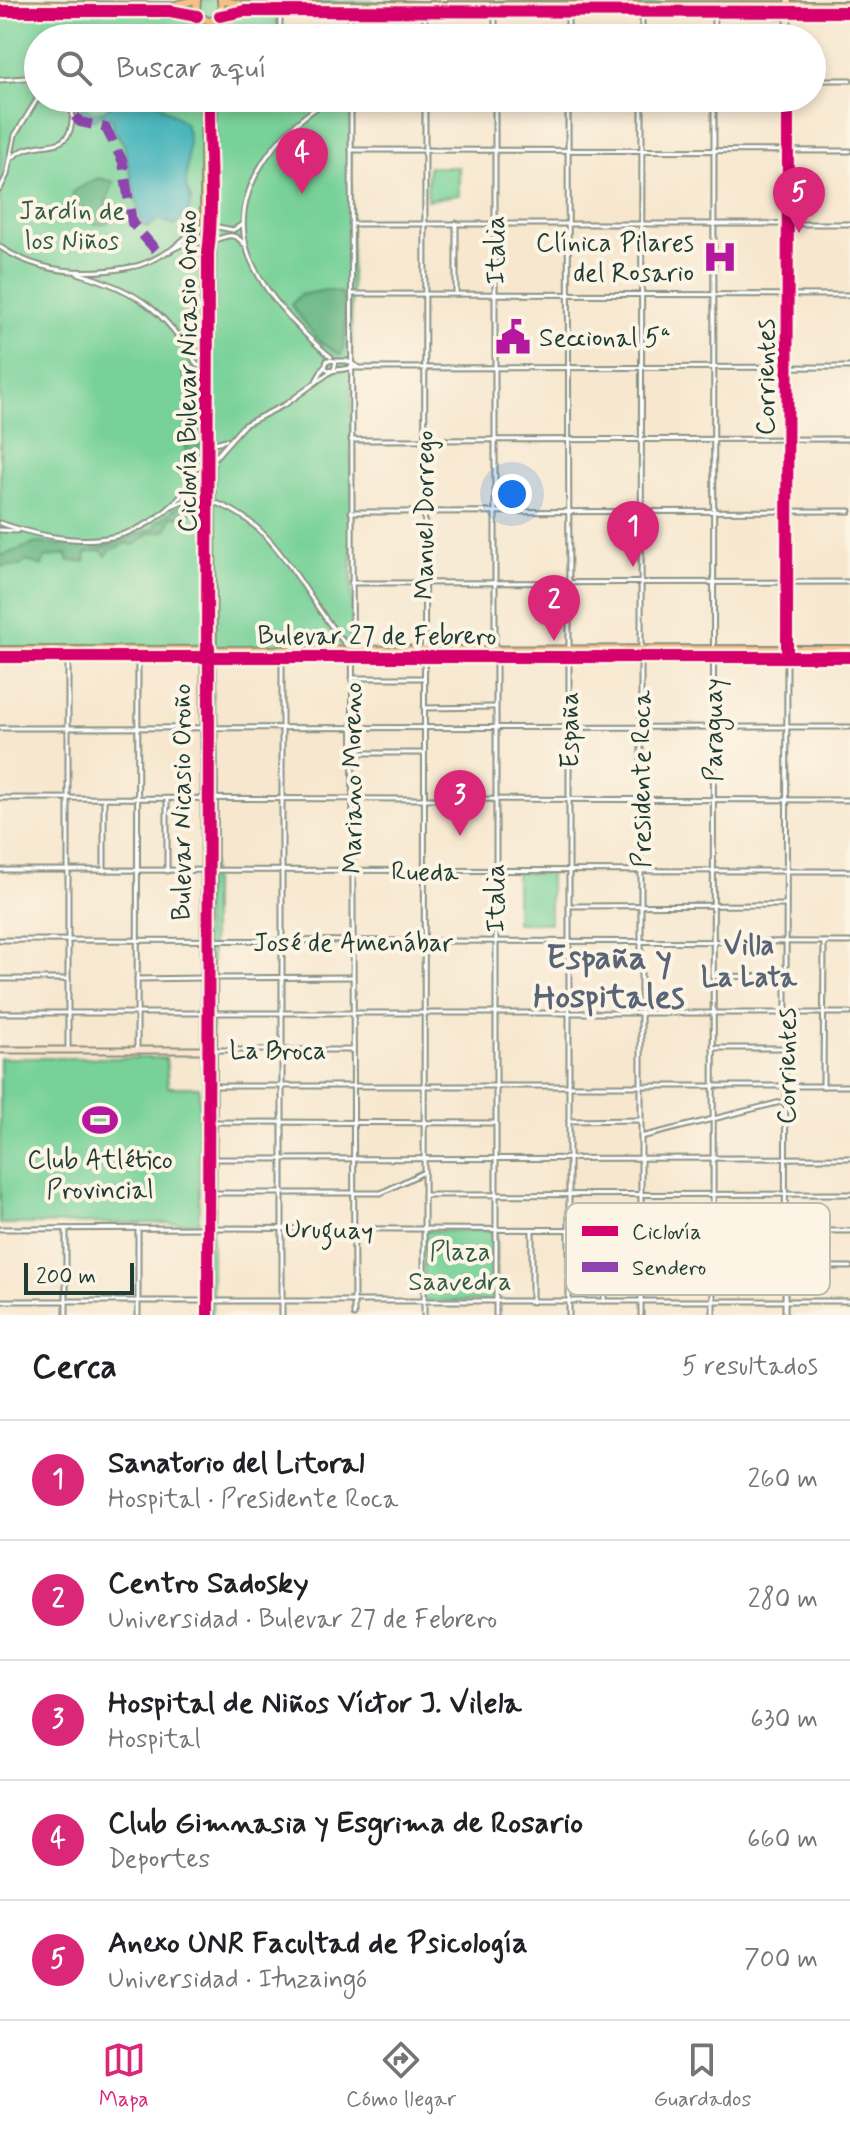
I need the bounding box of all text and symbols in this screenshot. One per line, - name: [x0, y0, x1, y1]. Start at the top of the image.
- search box: [24, 24, 826, 112]
- icon: search: [52, 46, 96, 90]
- text: Buscar aquí: [116, 49, 267, 88]
- pin: 4: [276, 128, 328, 194]
- pin: 5: [773, 167, 825, 233]
- park label: Jardín de los Niños: [19, 195, 125, 259]
- street label: Ciclovía Bulevar Nicasio Oroño: [172, 210, 206, 532]
- street label: Italia: [480, 216, 514, 284]
- place label: Clínica Pilares del Rosario: [536, 227, 694, 291]
- hospital icon: Clínica Pilares del Rosario: [701, 238, 739, 276]
- public building icon: Seccional 5ª: [494, 318, 532, 356]
- street label: Corrientes: [750, 319, 784, 435]
- place label: Seccional 5ª: [539, 322, 671, 356]
- street label: Manuel Dorrego: [409, 430, 443, 600]
- your location: [492, 474, 532, 514]
- pin: 1: [607, 501, 659, 567]
- pin: 2: [528, 575, 580, 641]
- street label: Bulevar 27 de Febrero: [258, 620, 496, 654]
- street label: Paraguay: [698, 678, 734, 782]
- street label: Mariano Moreno: [337, 682, 371, 874]
- street label: Bulevar Nicasio Oroño: [166, 683, 200, 921]
- street label: Presidente Roca: [626, 690, 660, 868]
- street label: España: [554, 692, 588, 768]
- pin: 3: [434, 770, 486, 836]
- street label: Rueda: [391, 856, 459, 890]
- street label: Italia: [480, 864, 514, 932]
- street label: José de Amenábar: [253, 927, 453, 961]
- district label: Villa La Lata: [701, 928, 798, 997]
- district label: España y Hospitales: [533, 936, 685, 1020]
- street label: Corrientes: [771, 1008, 805, 1124]
- street label: La Broca: [230, 1035, 326, 1069]
- sports icon: Club Atlético Provincial: [81, 1101, 119, 1139]
- place label: Club Atlético Provincial: [27, 1144, 173, 1208]
- legend: [566, 1203, 830, 1295]
- street label: Uruguay: [284, 1213, 374, 1252]
- text: Ciclovía: [632, 1219, 702, 1247]
- park label: Plaza Saavedra: [408, 1236, 512, 1300]
- text: Sendero: [632, 1255, 706, 1283]
- scale bar: [24, 1259, 134, 1295]
- text: 200 m: [36, 1263, 96, 1291]
- text: Cerca: [32, 1345, 117, 1390]
- text: 5 resultados: [682, 1350, 818, 1384]
- text: Sanatorio del Litoral: [108, 1444, 364, 1483]
- text: 1: [52, 1463, 64, 1497]
- text: 260 m: [748, 1463, 818, 1497]
- text: Hospital · Presidente Roca: [108, 1483, 398, 1517]
- text: Centro Sadosky: [108, 1564, 309, 1603]
- text: 2: [52, 1583, 64, 1617]
- text: 280 m: [748, 1583, 818, 1617]
- text: Universidad · Bulevar 27 de Febrero: [108, 1603, 497, 1637]
- text: Hospital de Niños Víctor J. Vilela: [108, 1684, 522, 1723]
- text: 3: [52, 1703, 64, 1737]
- text: 630 m: [750, 1703, 818, 1737]
- text: Hospital: [108, 1723, 201, 1757]
- text: Club Gimnasia y Esgrima de Rosario: [108, 1804, 583, 1843]
- text: 4: [50, 1823, 66, 1857]
- text: 660 m: [747, 1823, 818, 1857]
- text: Deportes: [108, 1843, 210, 1877]
- text: Anexo UNR Facultad de Psicología: [108, 1924, 528, 1963]
- text: 5: [50, 1943, 66, 1977]
- text: 700 m: [744, 1943, 818, 1977]
- text: Universidad · Ituzaingó: [108, 1963, 367, 1997]
- tab: Mapa: [99, 2038, 149, 2114]
- tab: Cómo llegar: [346, 2038, 456, 2114]
- tab: Guardados: [654, 2038, 751, 2114]

